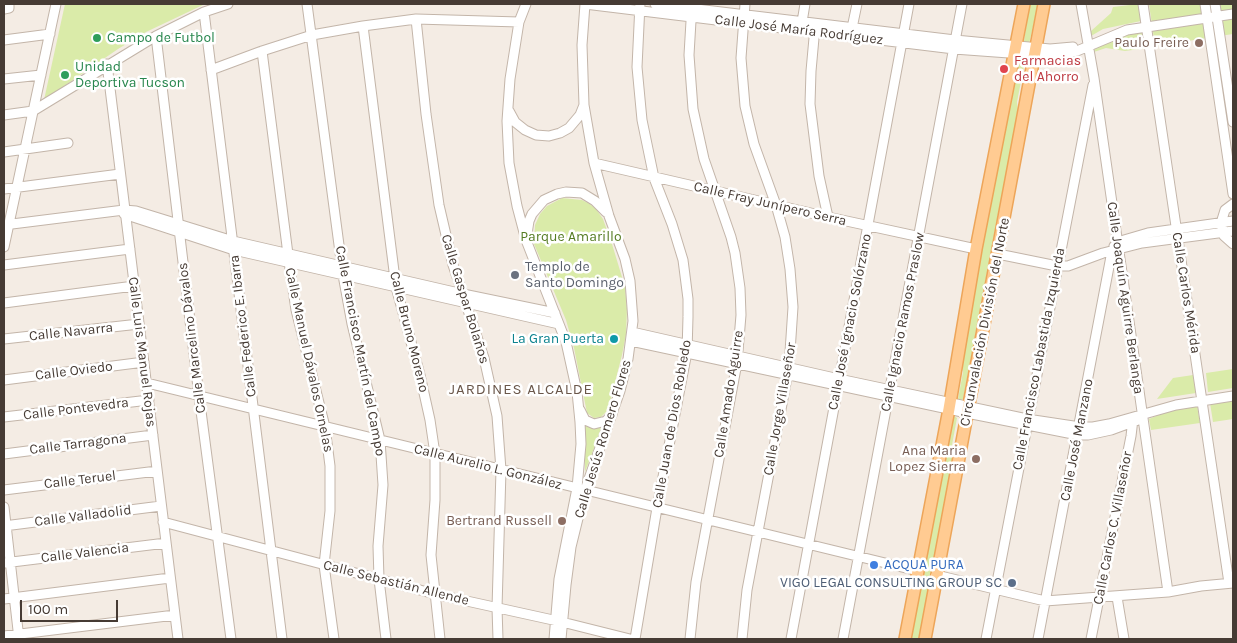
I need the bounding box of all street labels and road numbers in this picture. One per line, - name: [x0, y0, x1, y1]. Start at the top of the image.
- street label: Calle José María Rodríguez: [714, 11, 884, 49]
- street label: Calle Fray Junípero Serra: [692, 178, 848, 230]
- street label: Calle Joaquín Aguirre Berlanga: [1103, 201, 1147, 395]
- street label: Circunvalación División del Norte: [957, 216, 1013, 428]
- street label: Calle Ignacio Ramos Praslow: [877, 231, 929, 413]
- street label: Calle Carlos Mérida: [1168, 231, 1204, 355]
- street label: Calle Gaspar Bolaños: [437, 232, 493, 366]
- street label: Calle José Ignacio Solórzano: [825, 232, 875, 412]
- street label: Calle Francisco Martín del Campo: [331, 244, 389, 458]
- street label: Calle Francisco Labastida Izquierda: [1009, 246, 1069, 472]
- street label: Calle Federico E. Ibarra: [226, 254, 260, 398]
- street label: Calle Marcelino Dávalos: [174, 262, 210, 414]
- street label: Calle Manuel Dávalos Ornelas: [281, 266, 337, 454]
- street label: Calle Bruno Moreno: [386, 270, 432, 394]
- street label: Calle Luis Manuel Rojas: [124, 276, 160, 428]
- street label: Calle Navarra: [28, 319, 114, 345]
- street label: Calle Amado Aguirre: [711, 329, 747, 459]
- street label: Calle Juan de Dios Robledo: [649, 339, 695, 509]
- street label: Calle Jorge Villaseñor: [760, 341, 800, 477]
- street label: Calle Oviedo: [34, 358, 114, 384]
- street label: Calle Jesús Romero Flores: [571, 358, 635, 520]
- street label: Calle José Manzano: [1057, 377, 1097, 503]
- street label: Calle Pontevedra: [22, 394, 130, 424]
- street label: Calle Tarragona: [29, 430, 127, 458]
- street label: Calle Aurelio L. González: [412, 440, 564, 494]
- street label: Calle Carlos C. Villaseñor: [1090, 450, 1136, 606]
- street label: Calle Teruel: [43, 467, 117, 493]
- street label: Calle Valladolid: [34, 502, 132, 530]
- street label: Calle Valencia: [40, 539, 130, 567]
- street label: Calle Sebastián Allende: [321, 557, 471, 609]

